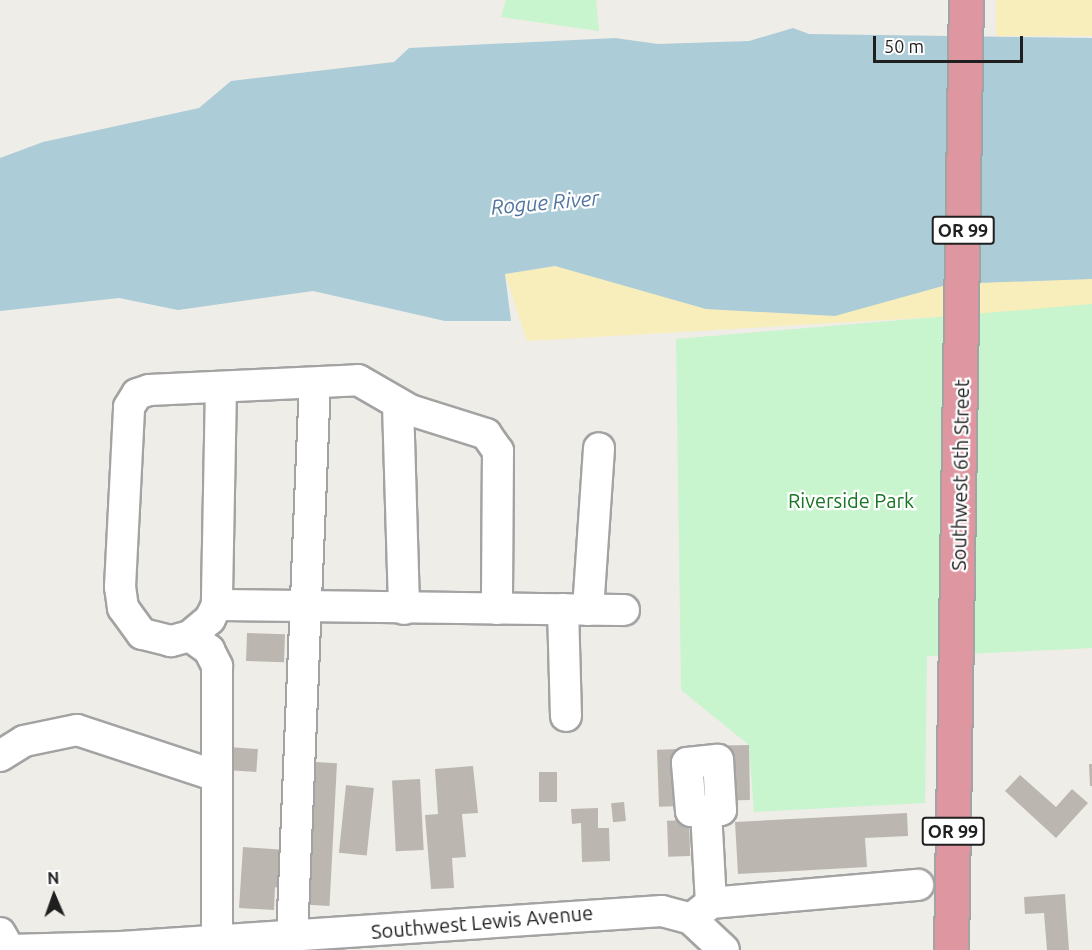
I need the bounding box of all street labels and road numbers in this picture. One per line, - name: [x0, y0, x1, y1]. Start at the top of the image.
- road number: OR 99: [932, 215, 994, 245]
- street label: Southwest 6th Street: [946, 379, 974, 571]
- road number: OR 99: [922, 816, 984, 846]
- street label: Southwest Lewis Avenue: [370, 900, 594, 944]

